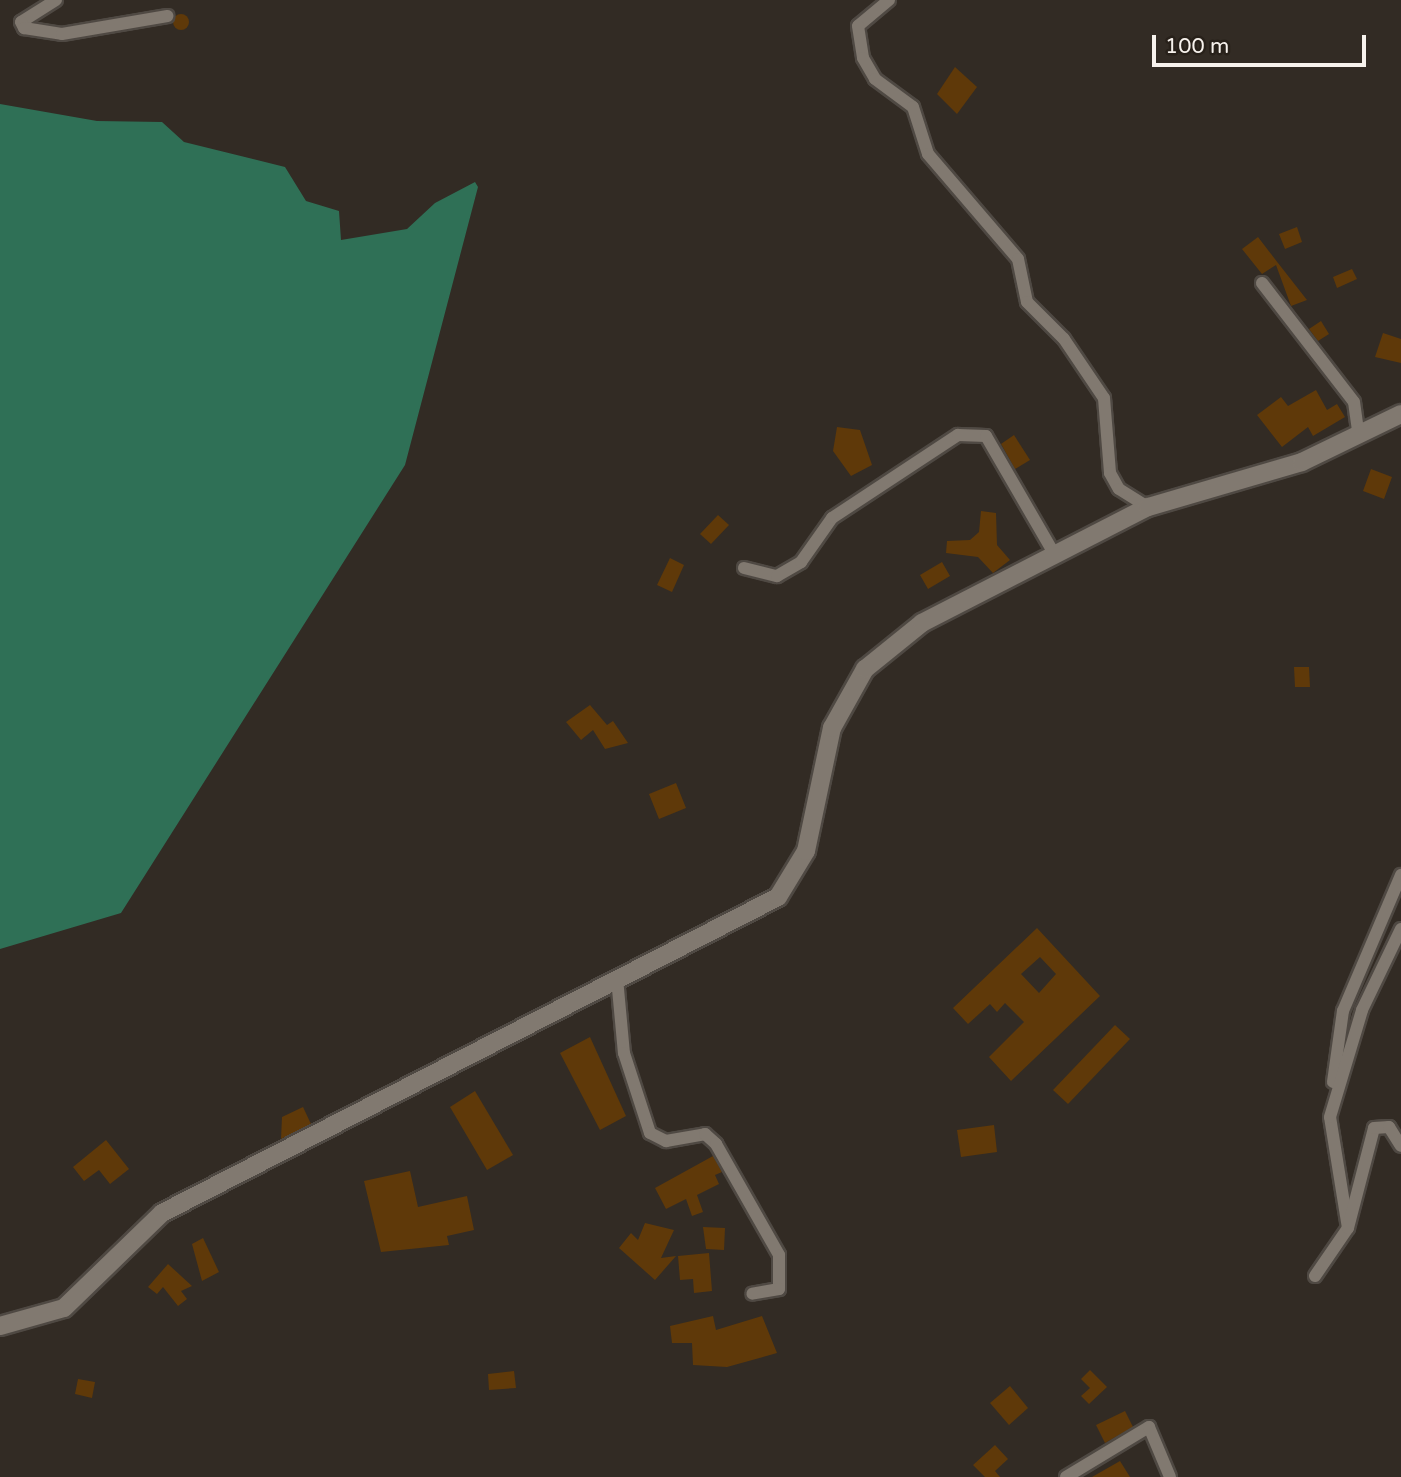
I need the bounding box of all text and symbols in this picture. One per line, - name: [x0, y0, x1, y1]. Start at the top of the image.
- scale bar: [1156, 21, 1370, 65]
- text: 100 m: [1165, 34, 1229, 59]

